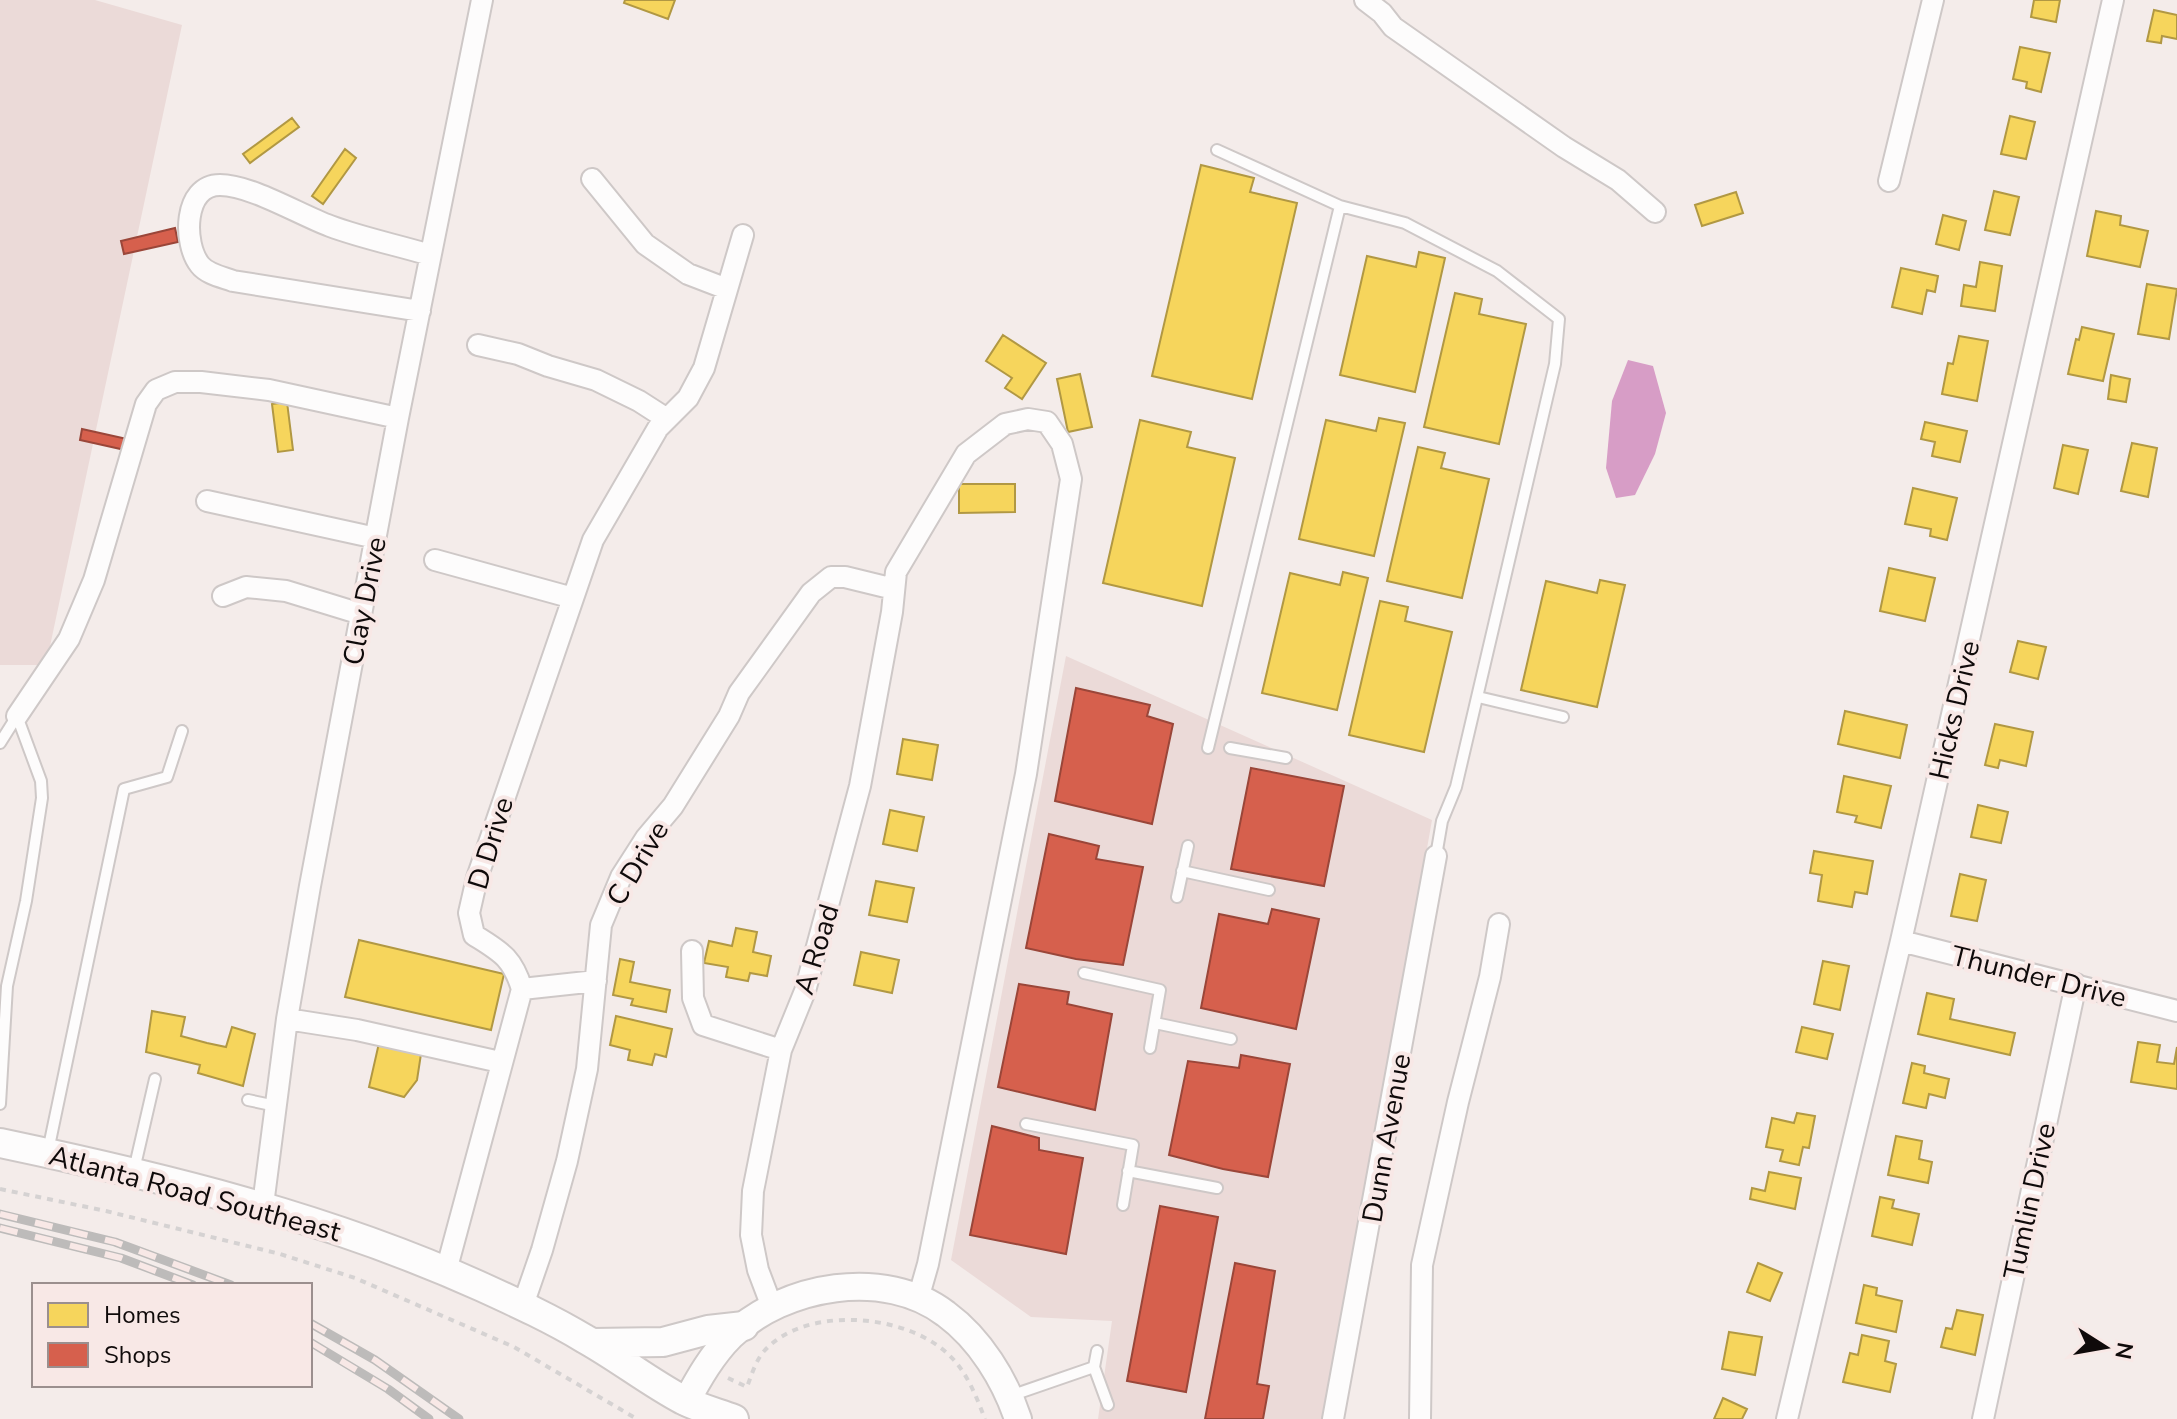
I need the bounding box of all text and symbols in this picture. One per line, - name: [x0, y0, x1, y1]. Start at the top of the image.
- street label: Clay Drive: [334, 534, 396, 669]
- street label: Hicks Drive: [1921, 637, 1989, 783]
- street label: D Drive: [459, 793, 523, 894]
- street label: C Drive: [598, 814, 678, 913]
- street label: A Road: [785, 899, 849, 999]
- street label: Thunder Drive: [1947, 937, 2130, 1017]
- street label: Dunn Avenue: [1353, 1051, 1421, 1226]
- street label: Tumlin Drive: [1995, 1120, 2065, 1283]
- street label: Atlanta Road Southeast: [45, 1137, 345, 1251]
- legend: [32, 1283, 312, 1387]
- text: Homes: [104, 1299, 180, 1331]
- north arrow: [2065, 1307, 2145, 1387]
- text: Shops: [104, 1339, 171, 1371]
- text: N: [2107, 1340, 2140, 1362]

